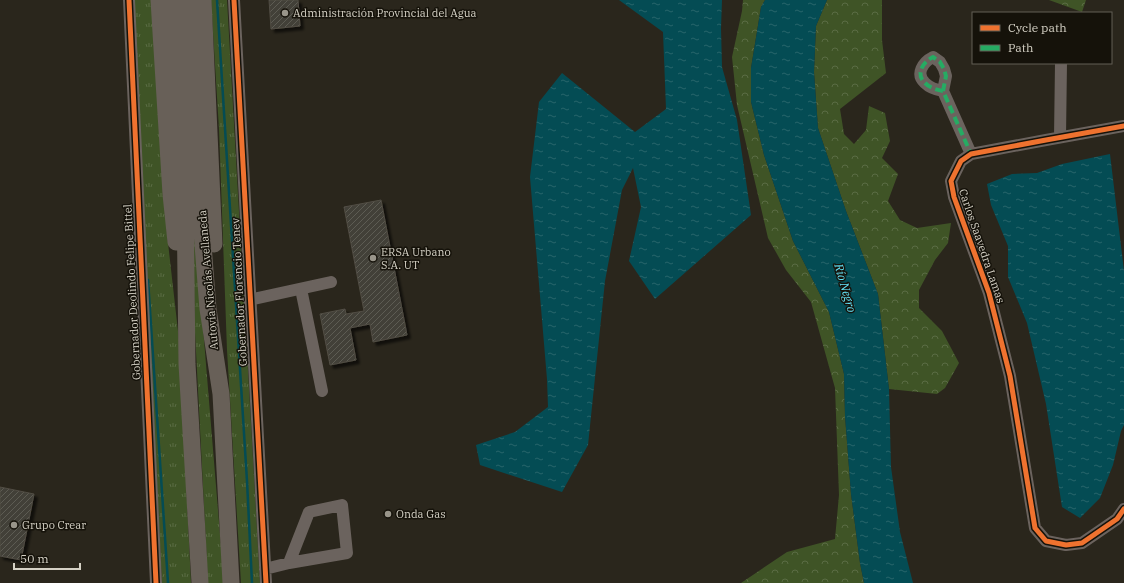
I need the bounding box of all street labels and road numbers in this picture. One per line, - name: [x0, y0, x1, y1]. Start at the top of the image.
- street label: Carlos Saavedra Lamas: [956, 187, 1008, 305]
- street label: Gobernador Deolindo Felipe Bittel: [120, 204, 144, 380]
- street label: Autovía Nicolás Avellaneda: [195, 210, 221, 350]
- street label: Gobernador Florencio Tenev: [228, 217, 250, 366]

